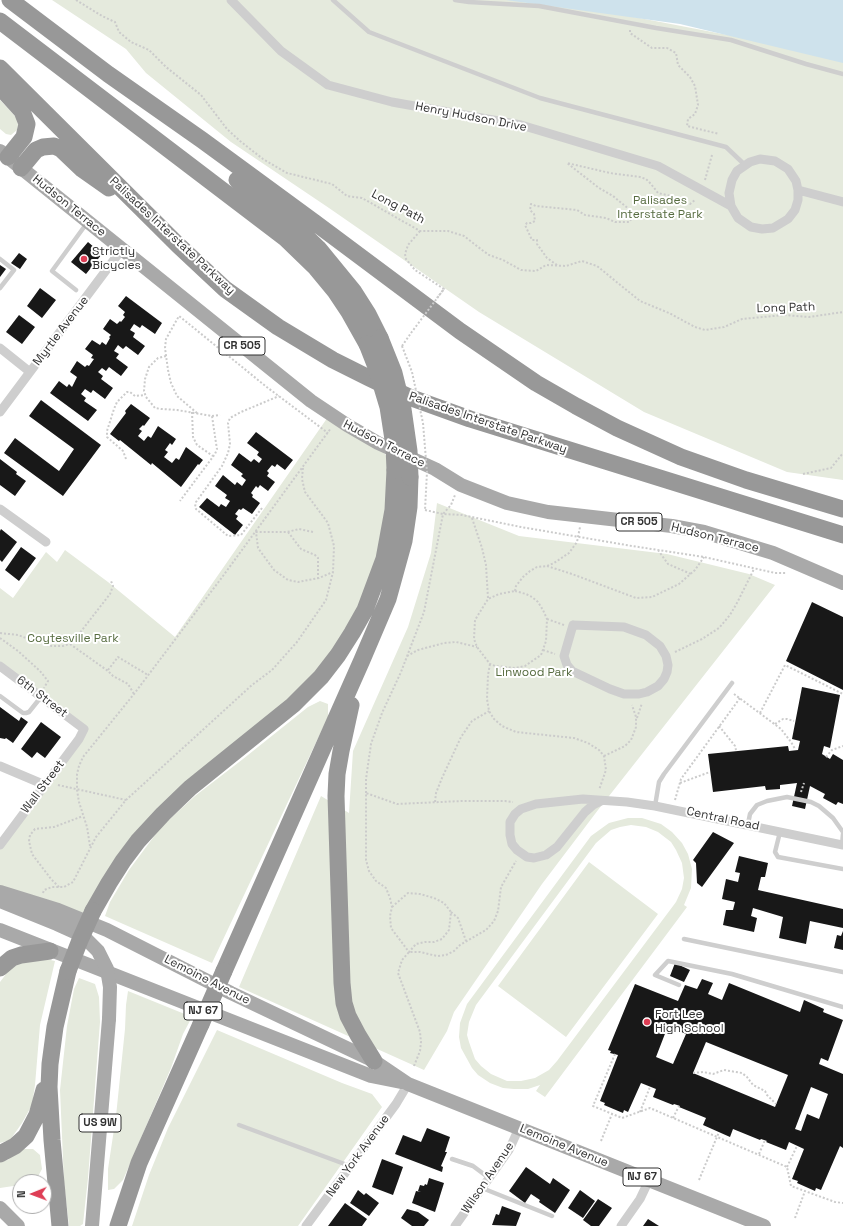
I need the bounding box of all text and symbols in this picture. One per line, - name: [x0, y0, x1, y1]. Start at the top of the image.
- street label: Henry Hudson Drive: [414, 99, 528, 135]
- street label: Hudson Terrace: [30, 172, 108, 240]
- street label: Palisades Interstate Parkway: [106, 174, 238, 298]
- street label: Long Path: [369, 187, 427, 227]
- park label: Palisades Interstate Park: [617, 194, 703, 222]
- place label: Strictly Bicycles: [92, 245, 141, 273]
- marker: Strictly Bicycles: [79, 254, 89, 264]
- street label: Myrtle Avenue: [30, 293, 92, 369]
- street label: Long Path: [756, 300, 816, 316]
- road number: CR 505: [219, 337, 265, 355]
- street label: Palisades Interstate Parkway: [407, 389, 569, 457]
- street label: Hudson Terrace: [341, 417, 427, 471]
- road number: CR 505: [616, 513, 662, 531]
- street label: Hudson Terrace: [670, 520, 760, 556]
- park label: Coytesville Park: [27, 632, 119, 646]
- park label: Linwood Park: [496, 666, 572, 680]
- street label: 6th Street: [14, 673, 70, 721]
- street label: Wall Street: [18, 758, 68, 816]
- street label: Central Road: [685, 804, 761, 834]
- street label: Lemoine Avenue: [162, 952, 252, 1008]
- road number: NJ 67: [184, 1002, 222, 1020]
- place label: Fort Lee High School: [655, 1008, 724, 1036]
- marker: Fort Lee High School: [642, 1017, 652, 1027]
- street label: New York Avenue: [323, 1112, 393, 1200]
- road number: US 9W: [79, 1114, 121, 1132]
- street label: Lemoine Avenue: [518, 1122, 610, 1170]
- street label: Wilson Avenue: [459, 1140, 517, 1216]
- road number: NJ 67: [623, 1168, 661, 1186]
- north arrow: [12, 1174, 52, 1214]
- text: N: [14, 1190, 28, 1198]

